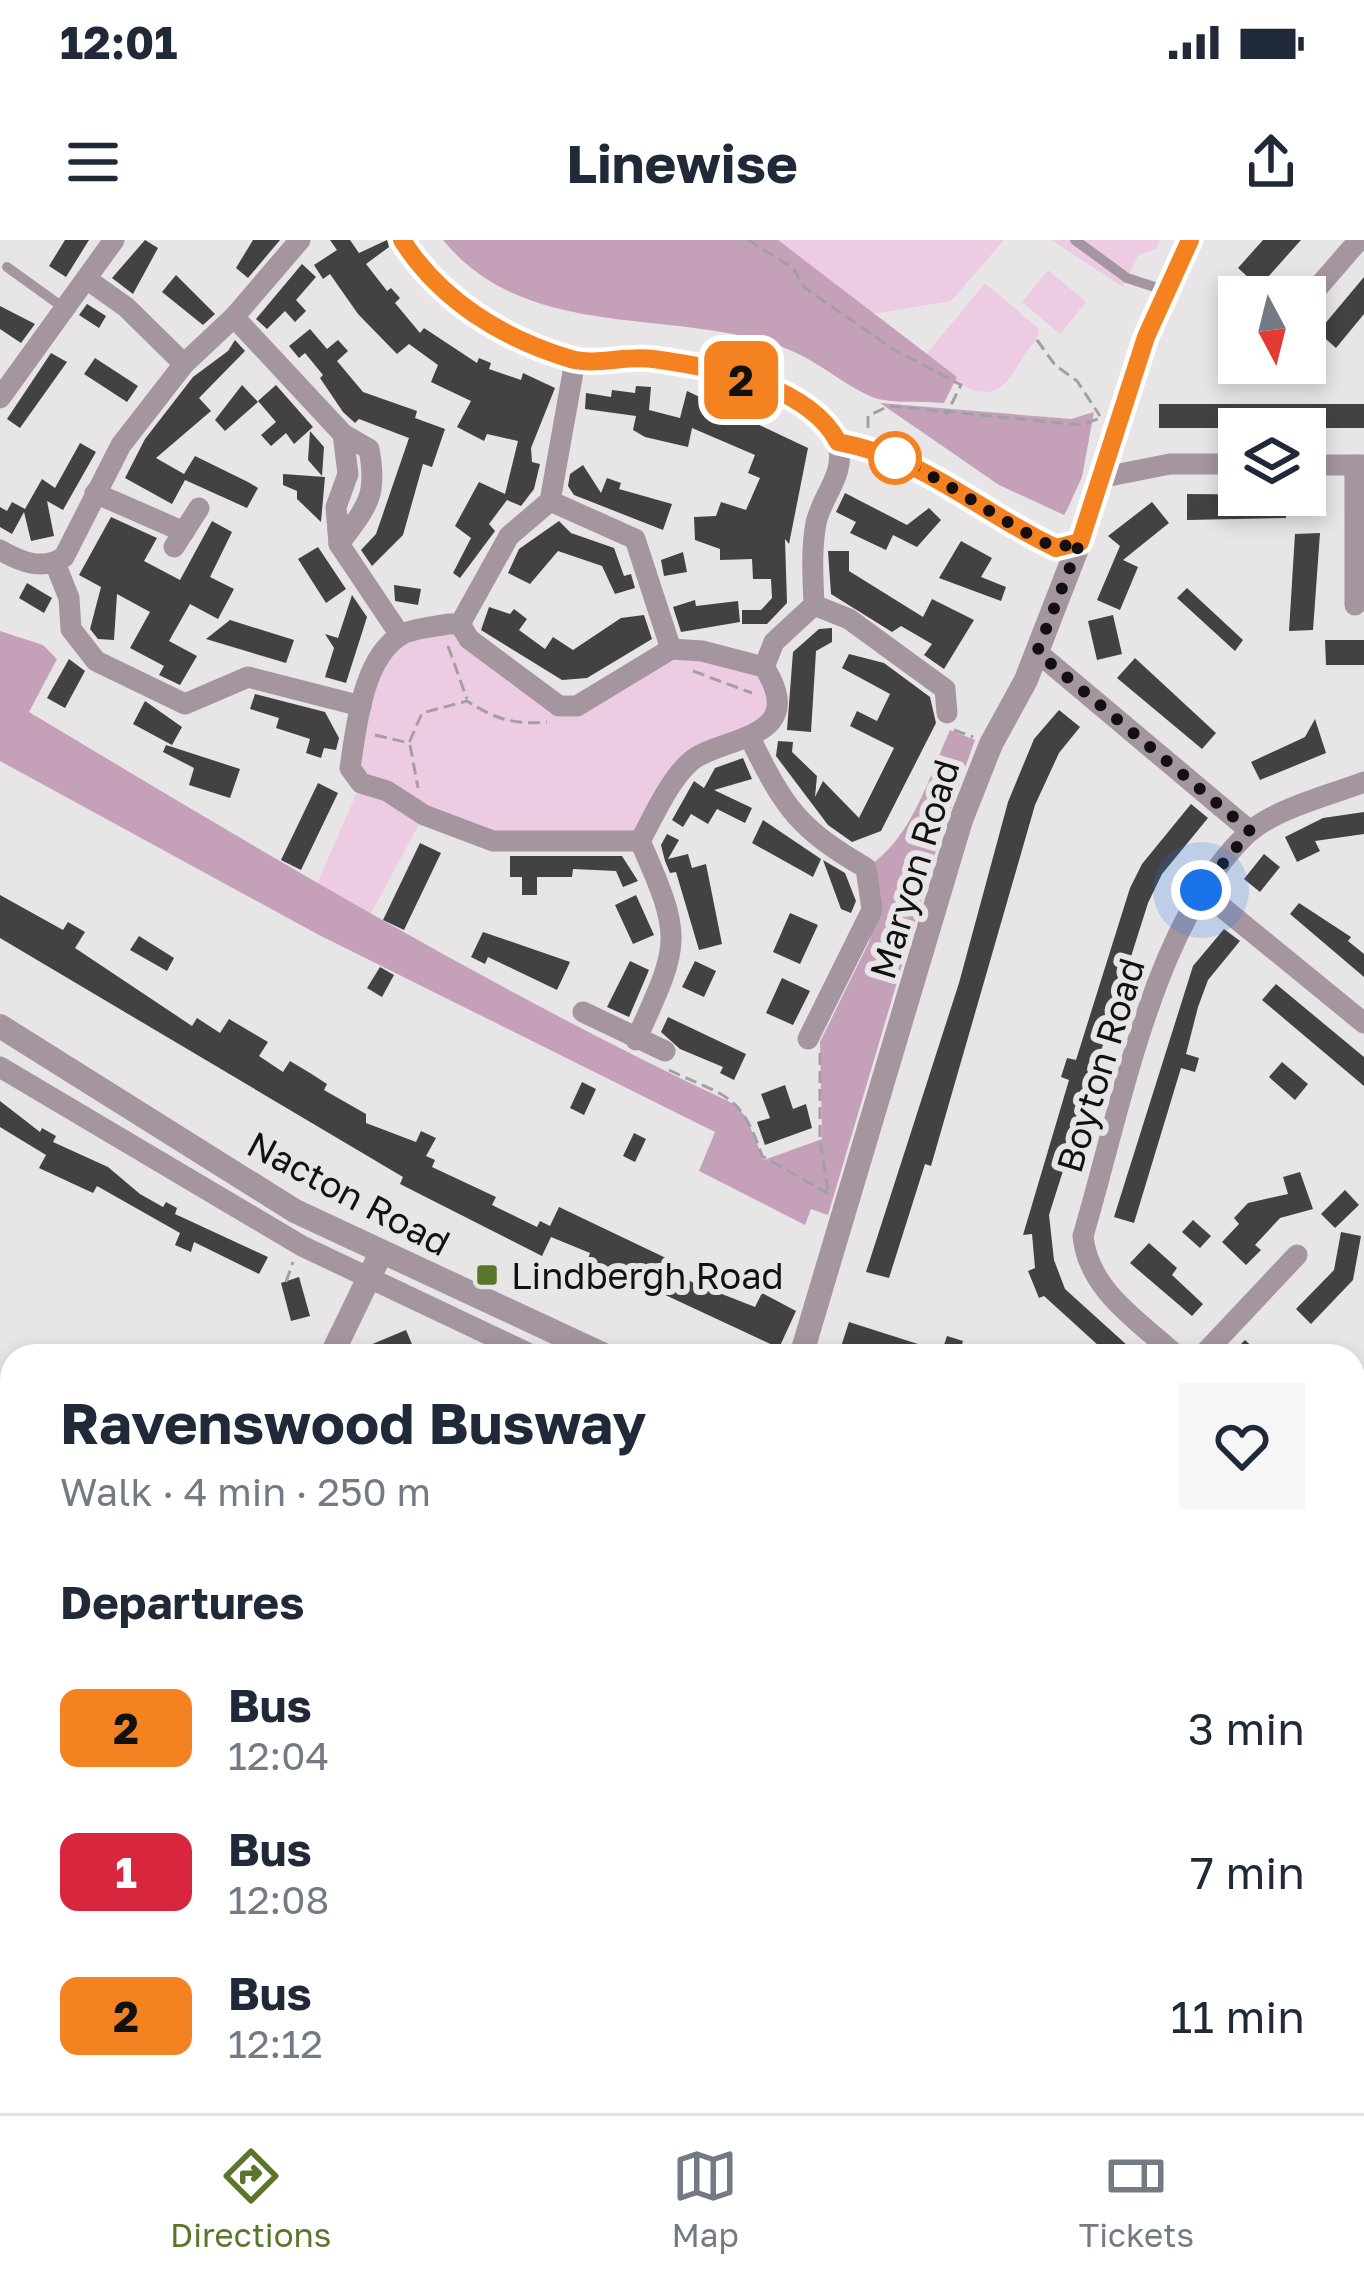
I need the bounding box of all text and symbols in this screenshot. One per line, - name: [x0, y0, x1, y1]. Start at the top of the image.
- text: 12:01: [60, 15, 177, 69]
- icon: menu: [60, 129, 126, 195]
- icon: share: [1238, 129, 1304, 195]
- text: Linewise: [566, 130, 798, 195]
- north arrow: [1218, 276, 1326, 384]
- map controls: [1218, 276, 1326, 516]
- line badge: 2: [702, 341, 780, 419]
- text: 2: [728, 355, 754, 405]
- button: layers: [1218, 408, 1326, 516]
- unlabelled marker: [870, 433, 920, 483]
- street label: Maryon Road: [860, 754, 968, 984]
- your location: [1171, 860, 1231, 920]
- street label: Boyton Road: [1047, 953, 1153, 1177]
- street label: Nacton Road: [241, 1122, 457, 1264]
- place label: Lindbergh Road: [511, 1254, 784, 1297]
- marker: Lindbergh Road: [474, 1262, 500, 1288]
- button: heart: [1179, 1383, 1305, 1509]
- text: Ravenswood Busway: [60, 1388, 647, 1457]
- text: Walk · 4 min · 250 m: [60, 1468, 431, 1515]
- text: Departures: [60, 1575, 304, 1629]
- text: Bus: [228, 1678, 312, 1732]
- text: 3 min: [1188, 1701, 1305, 1755]
- text: 2: [113, 1703, 139, 1753]
- text: 12:04: [228, 1732, 329, 1779]
- text: Bus: [228, 1822, 312, 1876]
- text: 7 min: [1190, 1845, 1305, 1899]
- text: 1: [115, 1847, 137, 1897]
- text: 12:08: [228, 1876, 329, 1923]
- text: Bus: [228, 1966, 312, 2020]
- text: 11 min: [1171, 1989, 1305, 2043]
- text: 2: [113, 1991, 139, 2041]
- text: 12:12: [228, 2020, 323, 2067]
- tab: Directions: [170, 2143, 331, 2254]
- tab: Map: [671, 2143, 739, 2254]
- tab: Tickets: [1079, 2143, 1194, 2254]

